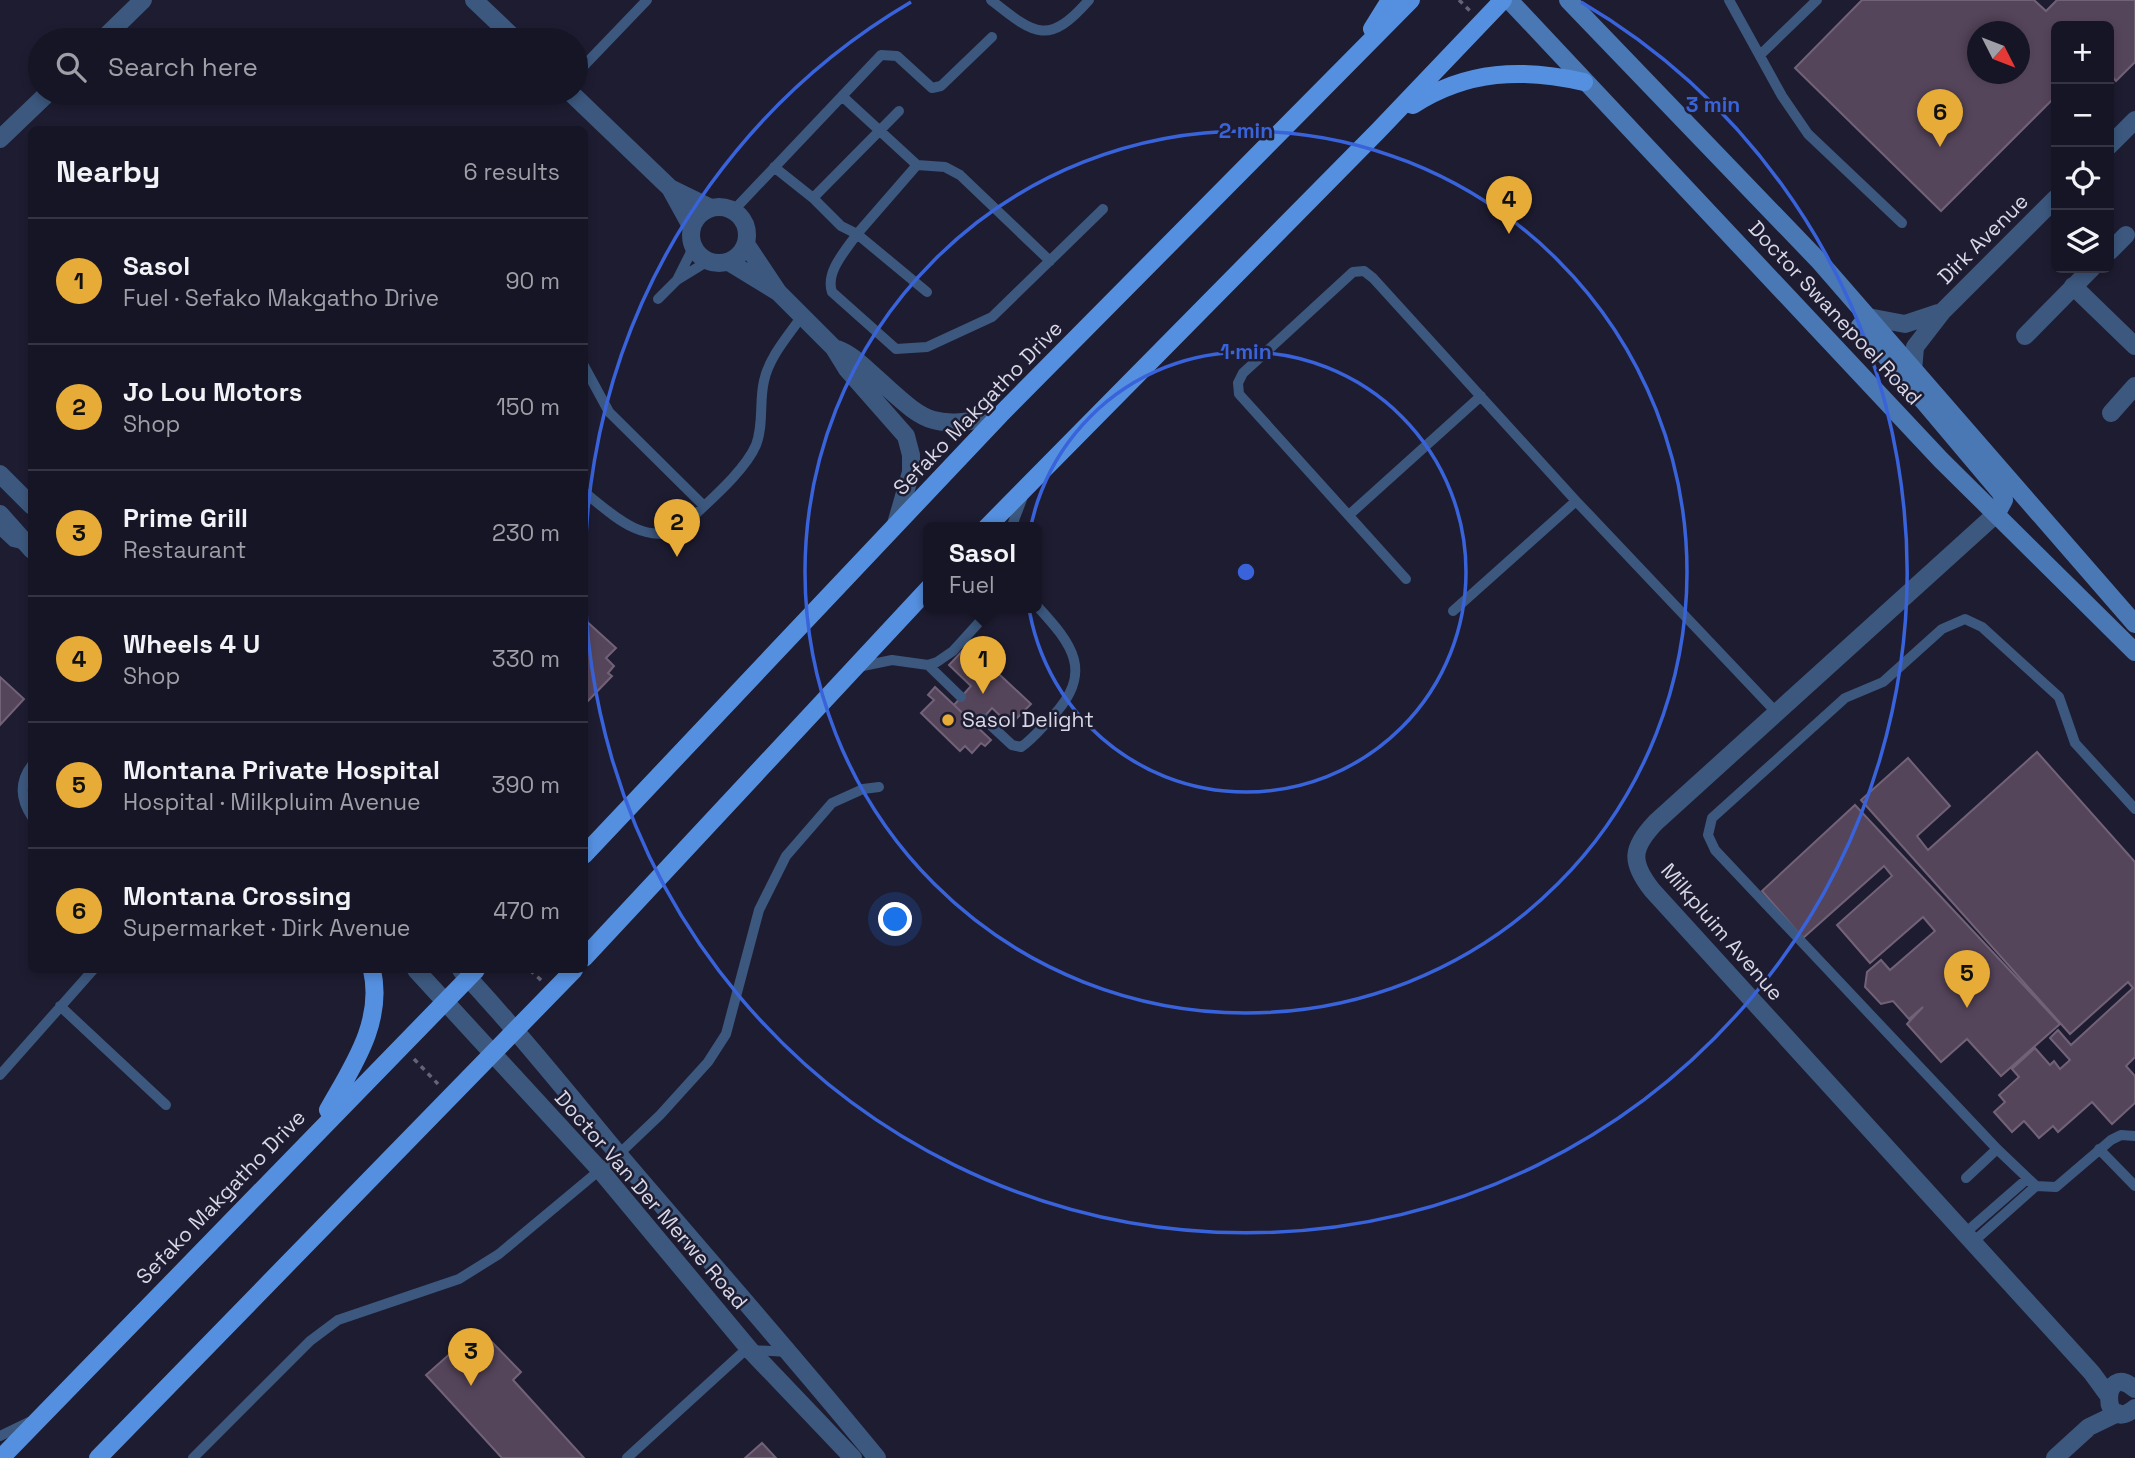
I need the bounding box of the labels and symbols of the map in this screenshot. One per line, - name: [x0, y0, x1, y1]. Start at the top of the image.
- north arrow: [1967, 21, 2030, 84]
- pin: 6: [1917, 89, 1963, 147]
- text: 3 min: [1686, 91, 1740, 118]
- text: 2 min: [1219, 117, 1273, 144]
- pin: 4: [1486, 176, 1532, 234]
- street label: Dirk Avenue: [1932, 188, 2034, 290]
- street label: Doctor Swanepoel Road: [1743, 215, 1928, 411]
- street label: Sefako Makgatho Drive: [887, 315, 1068, 501]
- text: 1 min: [1220, 338, 1272, 365]
- pin: 2: [654, 499, 700, 557]
- centre of rings: [1234, 560, 1258, 584]
- pin: 1: [960, 636, 1006, 694]
- place label: Sasol Delight: [962, 706, 1094, 733]
- marker: Sasol Delight: [940, 712, 956, 728]
- street label: Milkpluim Avenue: [1655, 857, 1790, 1006]
- your location: [878, 902, 912, 936]
- pin: 5: [1944, 950, 1990, 1008]
- street label: Doctor Van Der Merwe Road: [549, 1085, 754, 1315]
- street label: Sefako Makgatho Drive: [130, 1104, 311, 1290]
- pin: 3: [448, 1328, 494, 1386]

